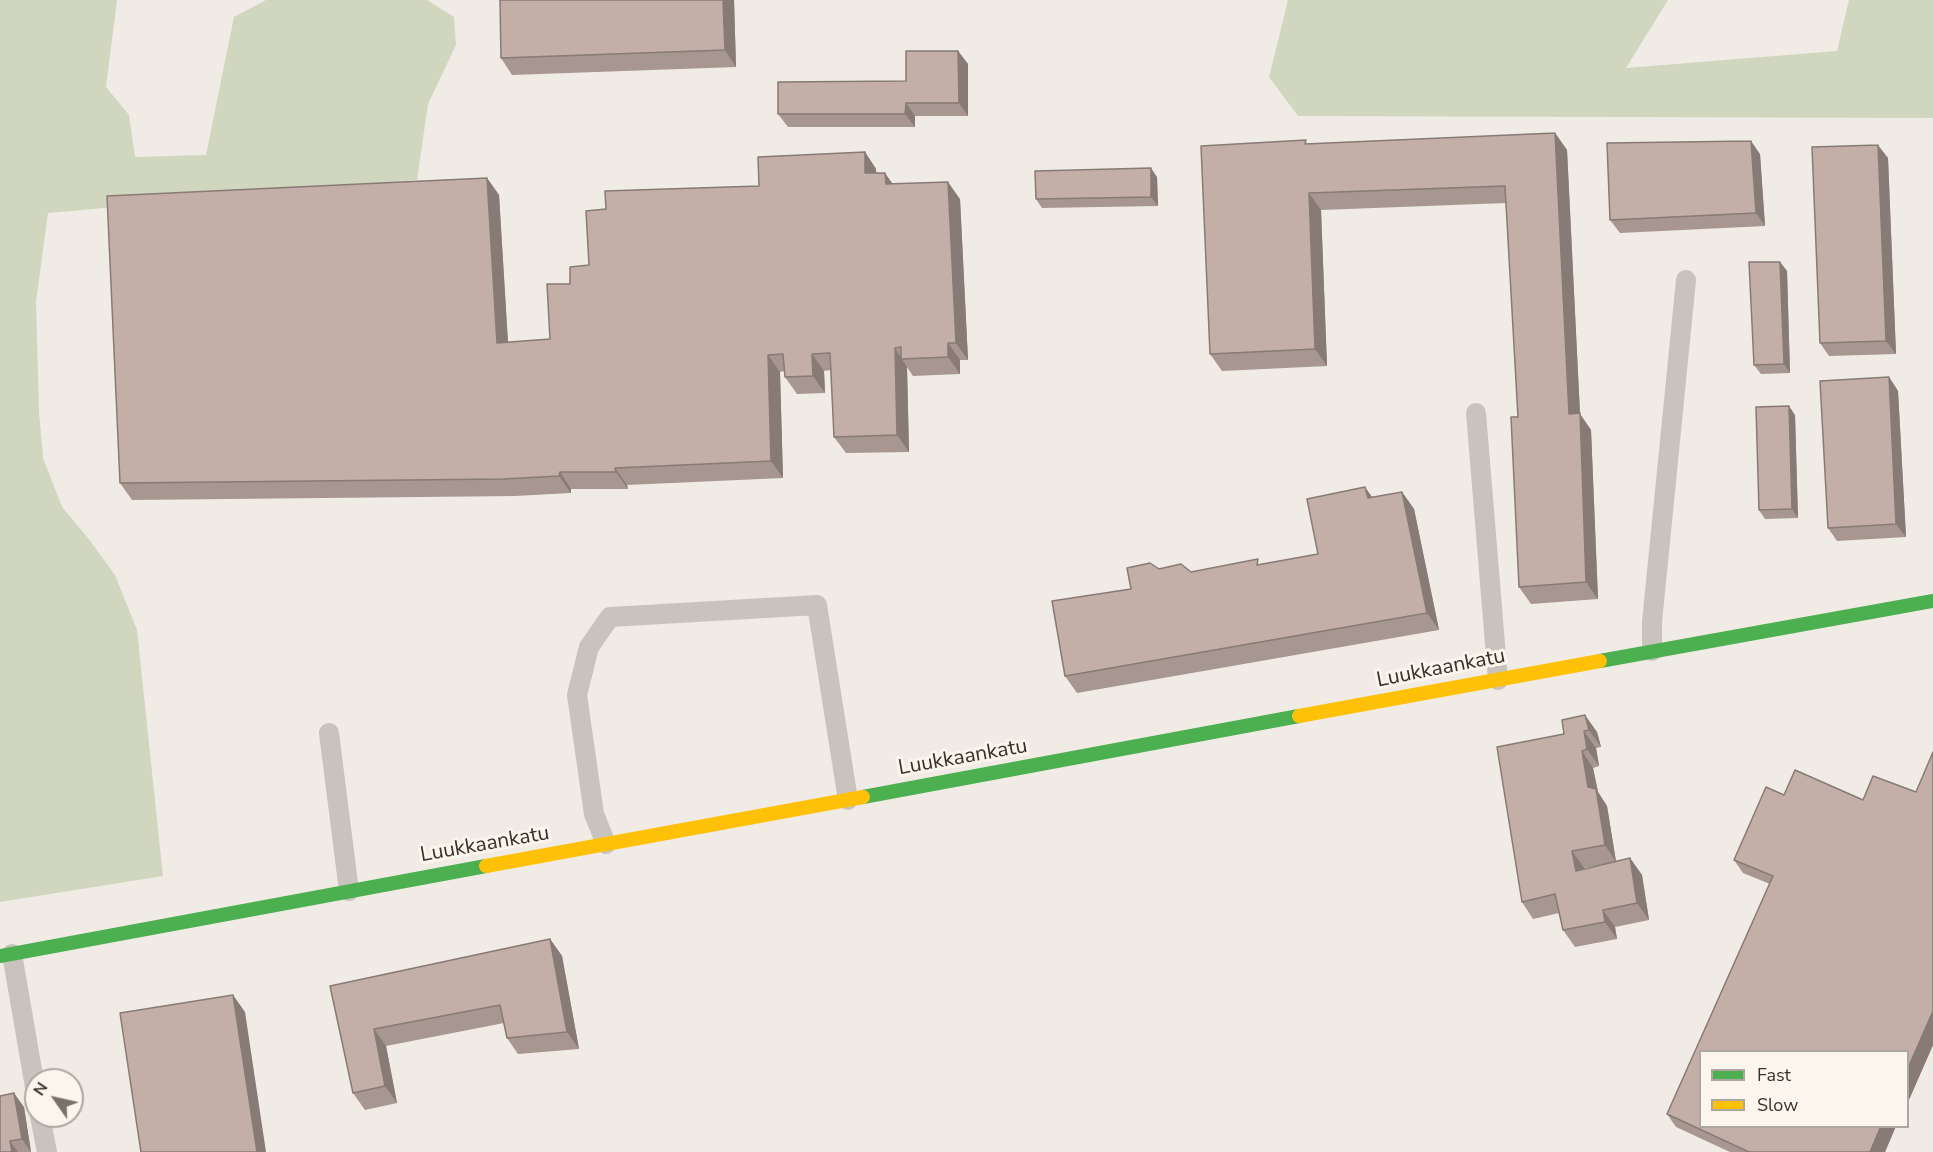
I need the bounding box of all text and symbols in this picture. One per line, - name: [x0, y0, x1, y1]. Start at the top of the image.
- street label: Luukkaankatu: [1375, 644, 1507, 694]
- street label: Luukkaankatu: [897, 734, 1029, 782]
- street label: Luukkaankatu: [419, 821, 551, 869]
- legend: [1699, 1050, 1909, 1128]
- text: Fast: [1757, 1063, 1791, 1087]
- north arrow: [24, 1068, 84, 1128]
- text: N: [28, 1078, 53, 1100]
- text: Slow: [1757, 1093, 1798, 1117]

